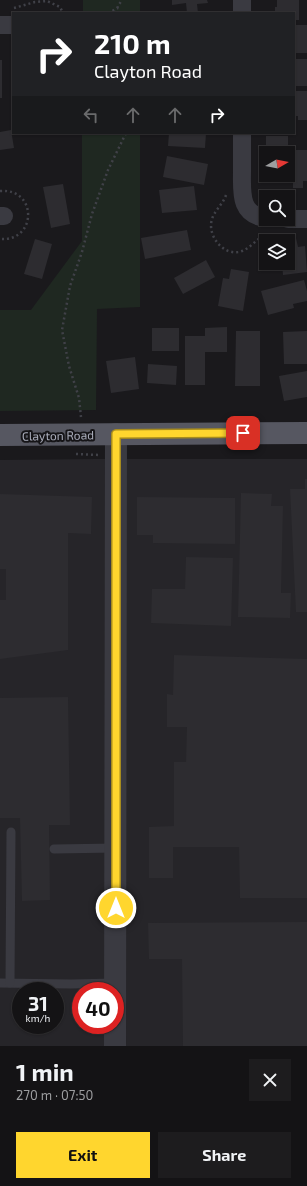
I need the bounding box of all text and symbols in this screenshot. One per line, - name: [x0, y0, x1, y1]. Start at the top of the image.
- text: 210 m: [94, 26, 171, 60]
- icon: right: [28, 28, 80, 80]
- text: Clayton Road: [94, 60, 202, 82]
- icon: left: [80, 104, 102, 126]
- icon: ahead: [122, 104, 144, 126]
- icon: ahead: [164, 104, 186, 126]
- icon: right: [206, 104, 228, 126]
- north arrow: [259, 146, 295, 182]
- map controls: [259, 146, 295, 270]
- button: search: [259, 190, 295, 226]
- button: layers: [259, 234, 295, 270]
- pin: [226, 416, 260, 450]
- icon: arrive: [232, 422, 254, 444]
- street label: Clayton Road: [22, 427, 94, 443]
- position arrow: [95, 887, 137, 929]
- speed limit sign: 40: [72, 982, 124, 1034]
- text: 31: [28, 991, 48, 1015]
- text: km/h: [26, 1012, 50, 1024]
- text: 1 min: [16, 1057, 74, 1086]
- button: close: [249, 1059, 291, 1101]
- text: 270 m · 07:50: [16, 1087, 93, 1103]
- button: Exit: [16, 1132, 150, 1178]
- button: Share: [158, 1132, 291, 1178]

